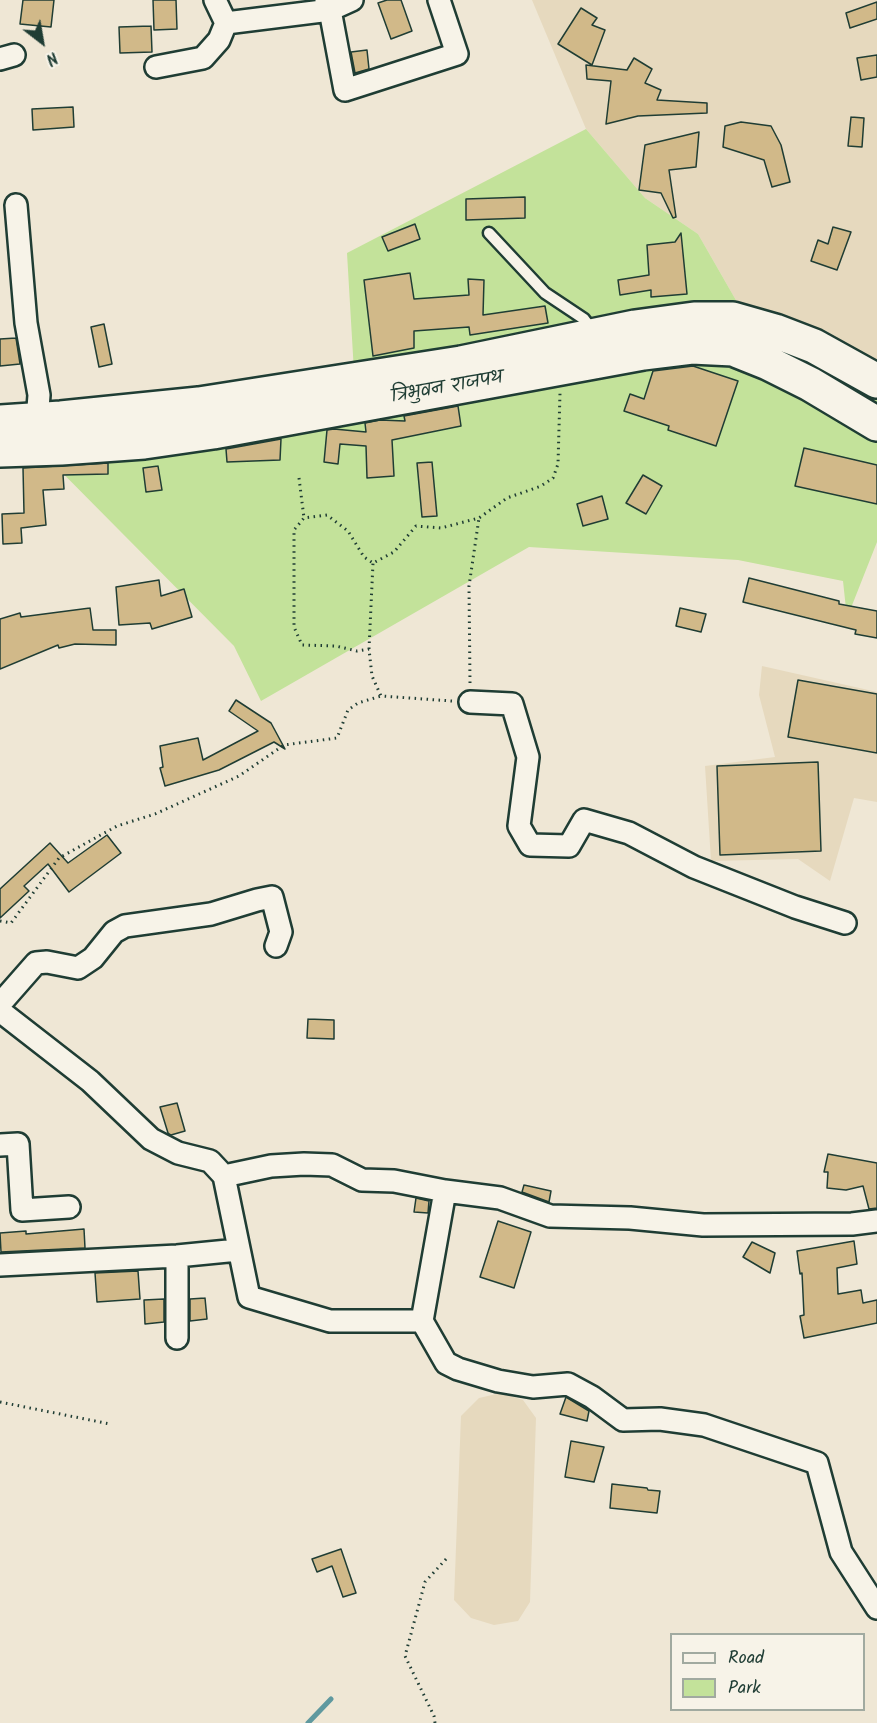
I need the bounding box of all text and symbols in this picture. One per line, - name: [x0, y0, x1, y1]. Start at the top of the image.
- north arrow: [12, 12, 72, 72]
- text: N: [41, 45, 62, 71]
- street label: त्रिभुवन राजपथ: [389, 367, 505, 411]
- legend: [670, 1633, 865, 1711]
- text: Road: [728, 1644, 764, 1673]
- text: Park: [728, 1674, 761, 1703]

